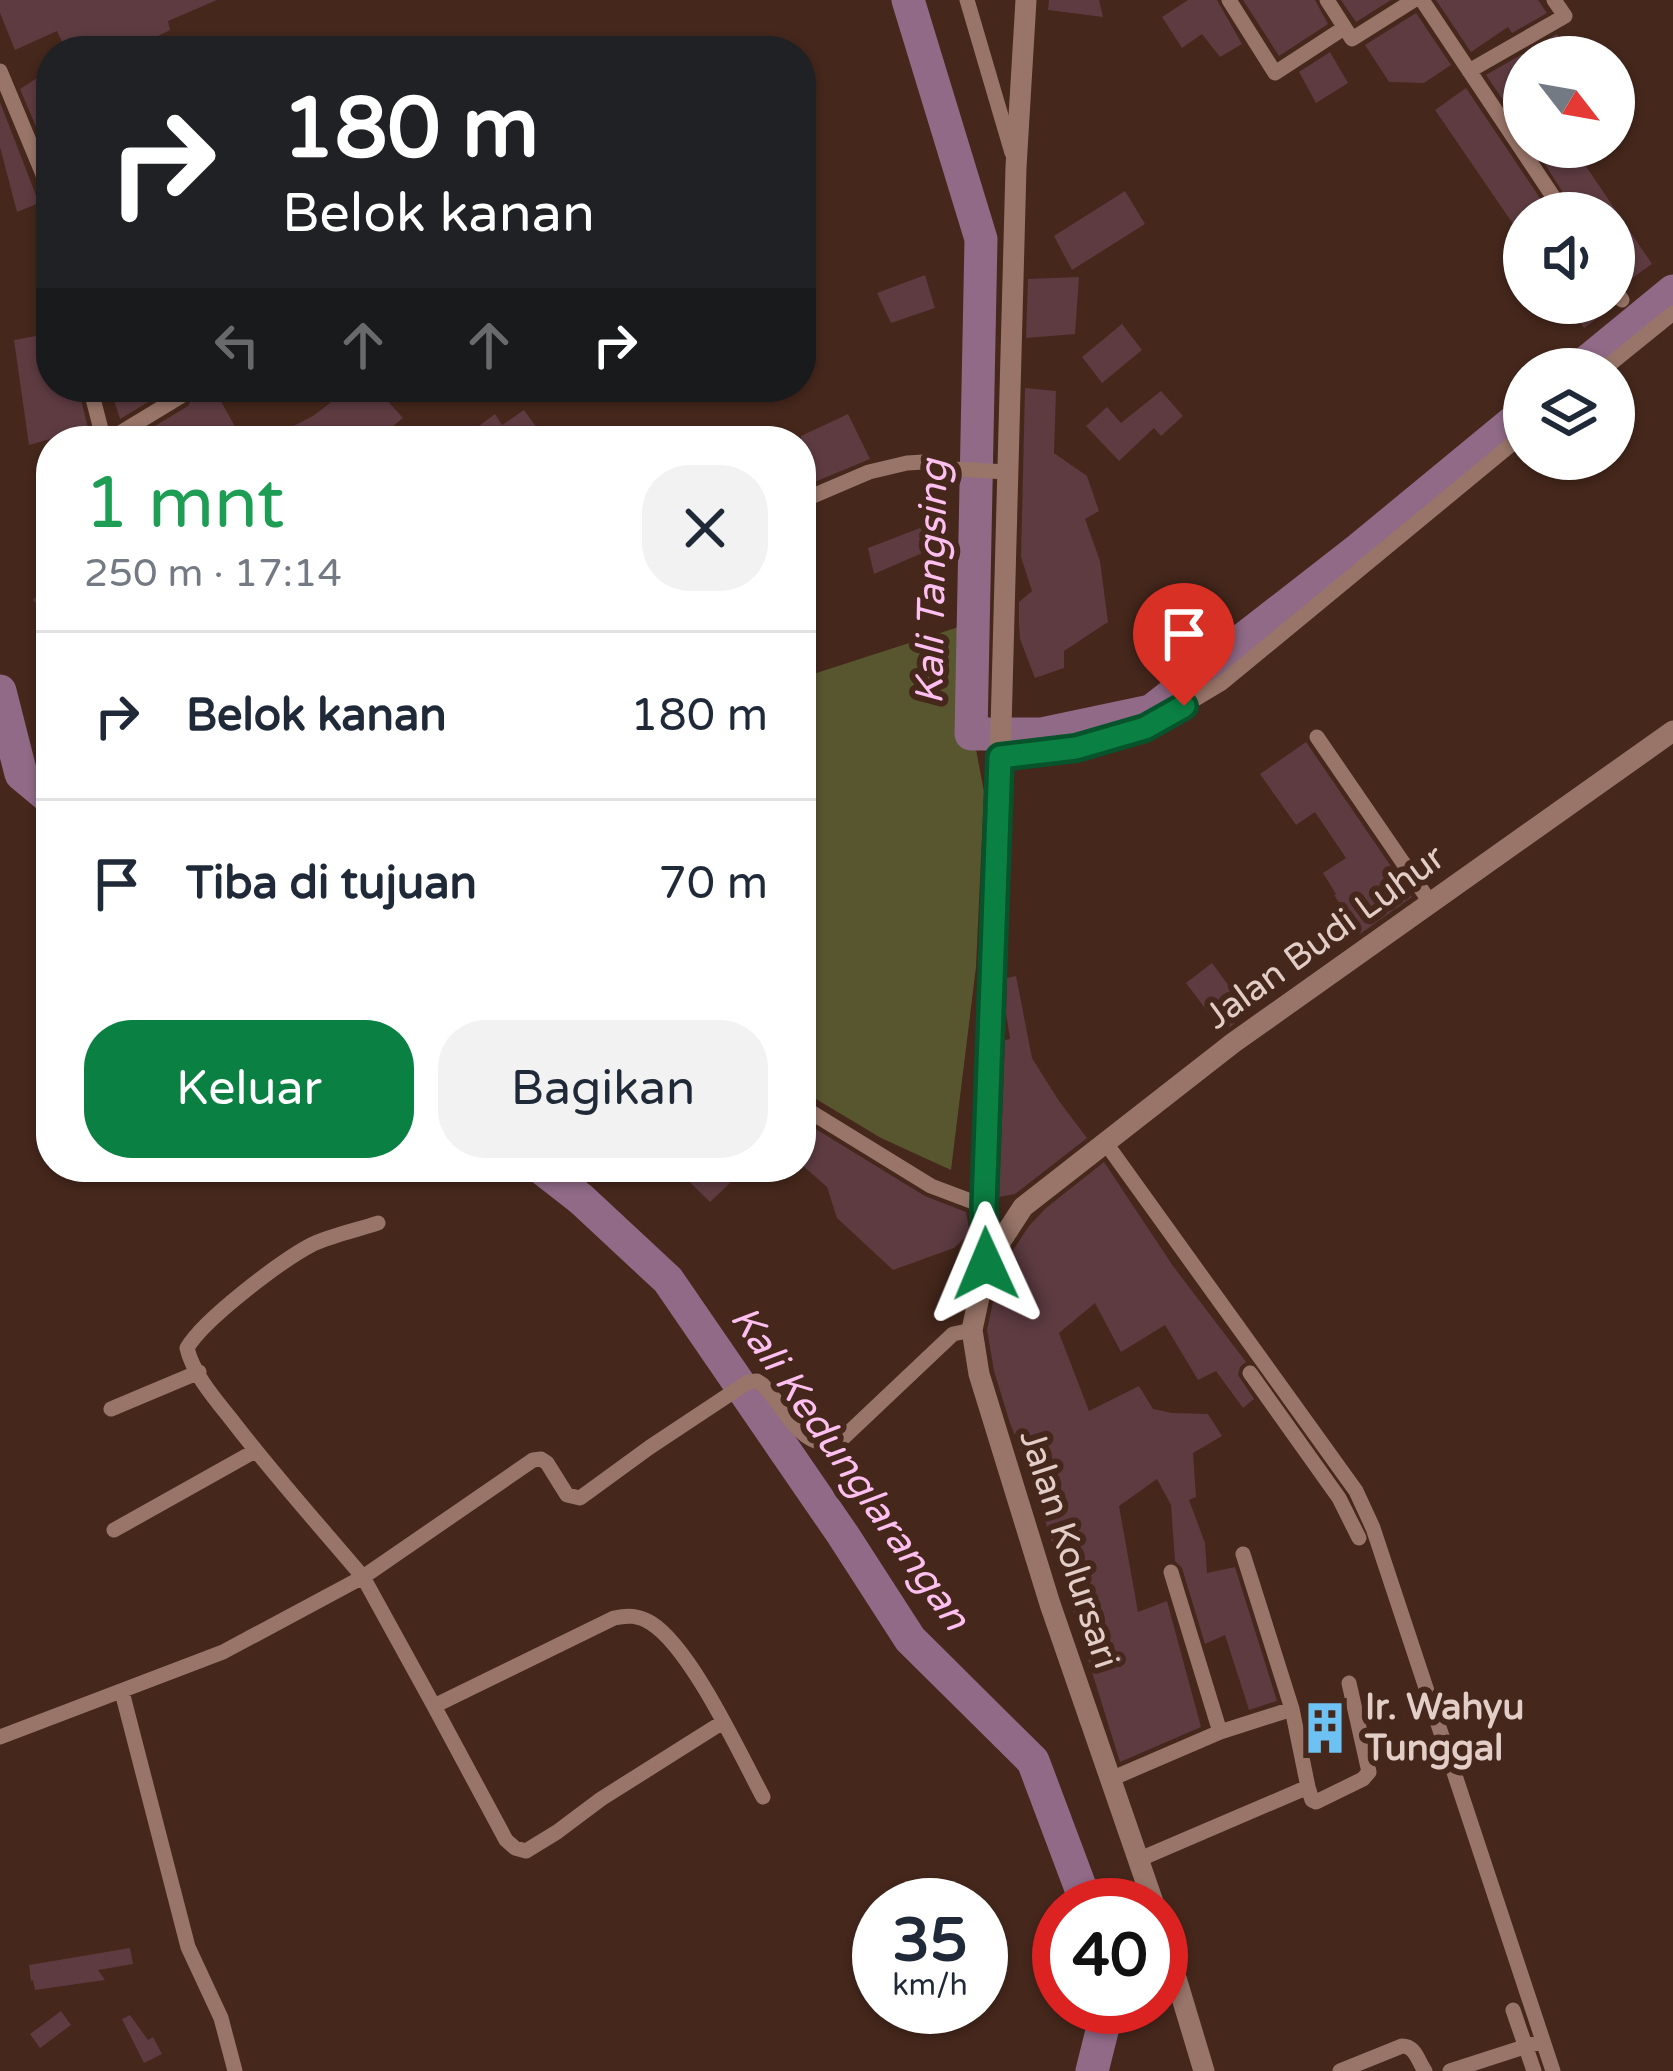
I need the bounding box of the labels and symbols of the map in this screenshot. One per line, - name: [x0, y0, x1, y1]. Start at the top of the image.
- north arrow: [1503, 36, 1635, 168]
- water label: Kali Tangsing: [906, 457, 958, 705]
- pin: [1133, 583, 1235, 706]
- street label: Jalan Budi Luhur: [1197, 836, 1453, 1038]
- position arrow: [923, 1201, 1049, 1327]
- water label: Kali Kedunglarangan: [720, 1297, 980, 1640]
- street label: Jalan Kolursari: [1010, 1424, 1128, 1674]
- place label: Ir. Wahyu Tunggal: [1364, 1686, 1524, 1770]
- building icon: Ir. Wahyu Tunggal: [1296, 1699, 1354, 1757]
- speed limit sign: 40: [1032, 1878, 1188, 2034]

